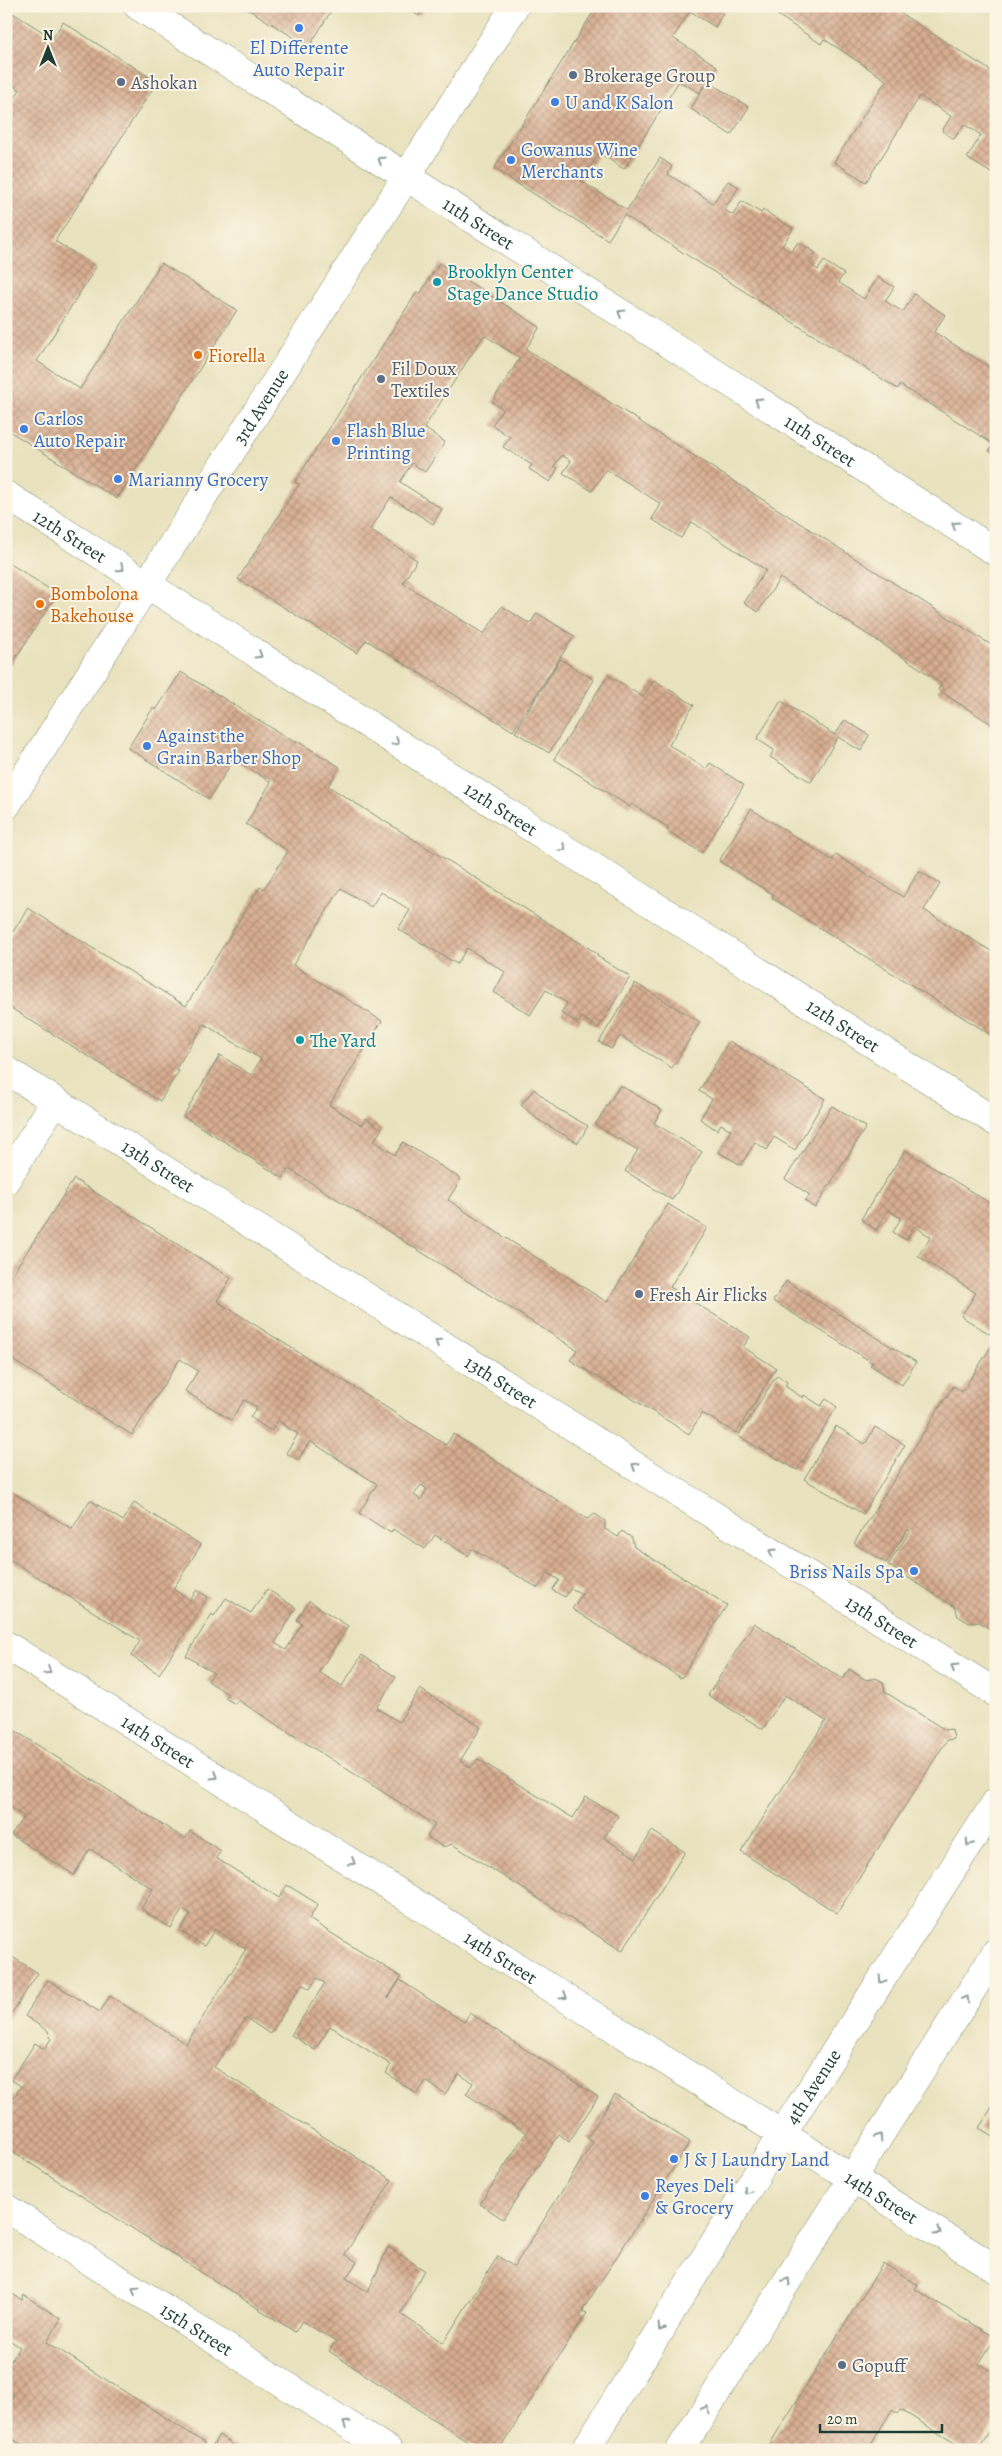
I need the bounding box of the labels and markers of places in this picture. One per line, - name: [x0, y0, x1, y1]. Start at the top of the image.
- marker: El Differente Auto Repair: [293, 22, 305, 34]
- place label: El Differente Auto Repair: [249, 35, 349, 83]
- place label: Brokerage Group: [583, 63, 715, 89]
- marker: Brokerage Group: [567, 69, 579, 81]
- place label: Ashokan: [130, 70, 198, 96]
- marker: Ashokan: [115, 76, 127, 88]
- place label: U and K Salon: [565, 90, 674, 116]
- marker: U and K Salon: [549, 96, 561, 108]
- place label: Gowanus Wine Merchants: [521, 137, 638, 185]
- marker: Gowanus Wine Merchants: [505, 154, 517, 166]
- place label: Brooklyn Center Stage Dance Studio: [447, 259, 598, 307]
- marker: Brooklyn Center Stage Dance Studio: [431, 276, 443, 288]
- place label: Fiorella: [208, 343, 266, 369]
- marker: Fiorella: [192, 349, 204, 361]
- place label: Fil Doux Textiles: [391, 356, 456, 404]
- marker: Fil Doux Textiles: [375, 373, 387, 385]
- place label: Carlos Auto Repair: [33, 406, 126, 454]
- place label: Flash Blue Printing: [346, 418, 426, 466]
- marker: Carlos Auto Repair: [18, 423, 30, 435]
- marker: Flash Blue Printing: [330, 435, 342, 447]
- place label: Marianny Grocery: [128, 467, 269, 493]
- marker: Marianny Grocery: [112, 473, 124, 485]
- place label: Bombolona Bakehouse: [50, 581, 139, 629]
- marker: Bombolona Bakehouse: [34, 598, 46, 610]
- place label: Against the Grain Barber Shop: [156, 723, 301, 771]
- marker: Against the Grain Barber Shop: [141, 740, 153, 752]
- place label: The Yard: [310, 1028, 377, 1054]
- marker: The Yard: [294, 1034, 306, 1046]
- place label: Fresh Air Flicks: [649, 1282, 767, 1308]
- marker: Fresh Air Flicks: [633, 1288, 645, 1300]
- place label: Briss Nails Spa: [789, 1559, 904, 1585]
- marker: Briss Nails Spa: [908, 1565, 920, 1577]
- place label: J & J Laundry Land: [684, 2147, 830, 2173]
- marker: J & J Laundry Land: [668, 2153, 680, 2165]
- place label: Reyes Deli & Grocery: [655, 2173, 735, 2221]
- marker: Reyes Deli & Grocery: [639, 2190, 651, 2202]
- place label: Gopuff: [852, 2353, 909, 2379]
- marker: Gopuff: [836, 2359, 848, 2371]

